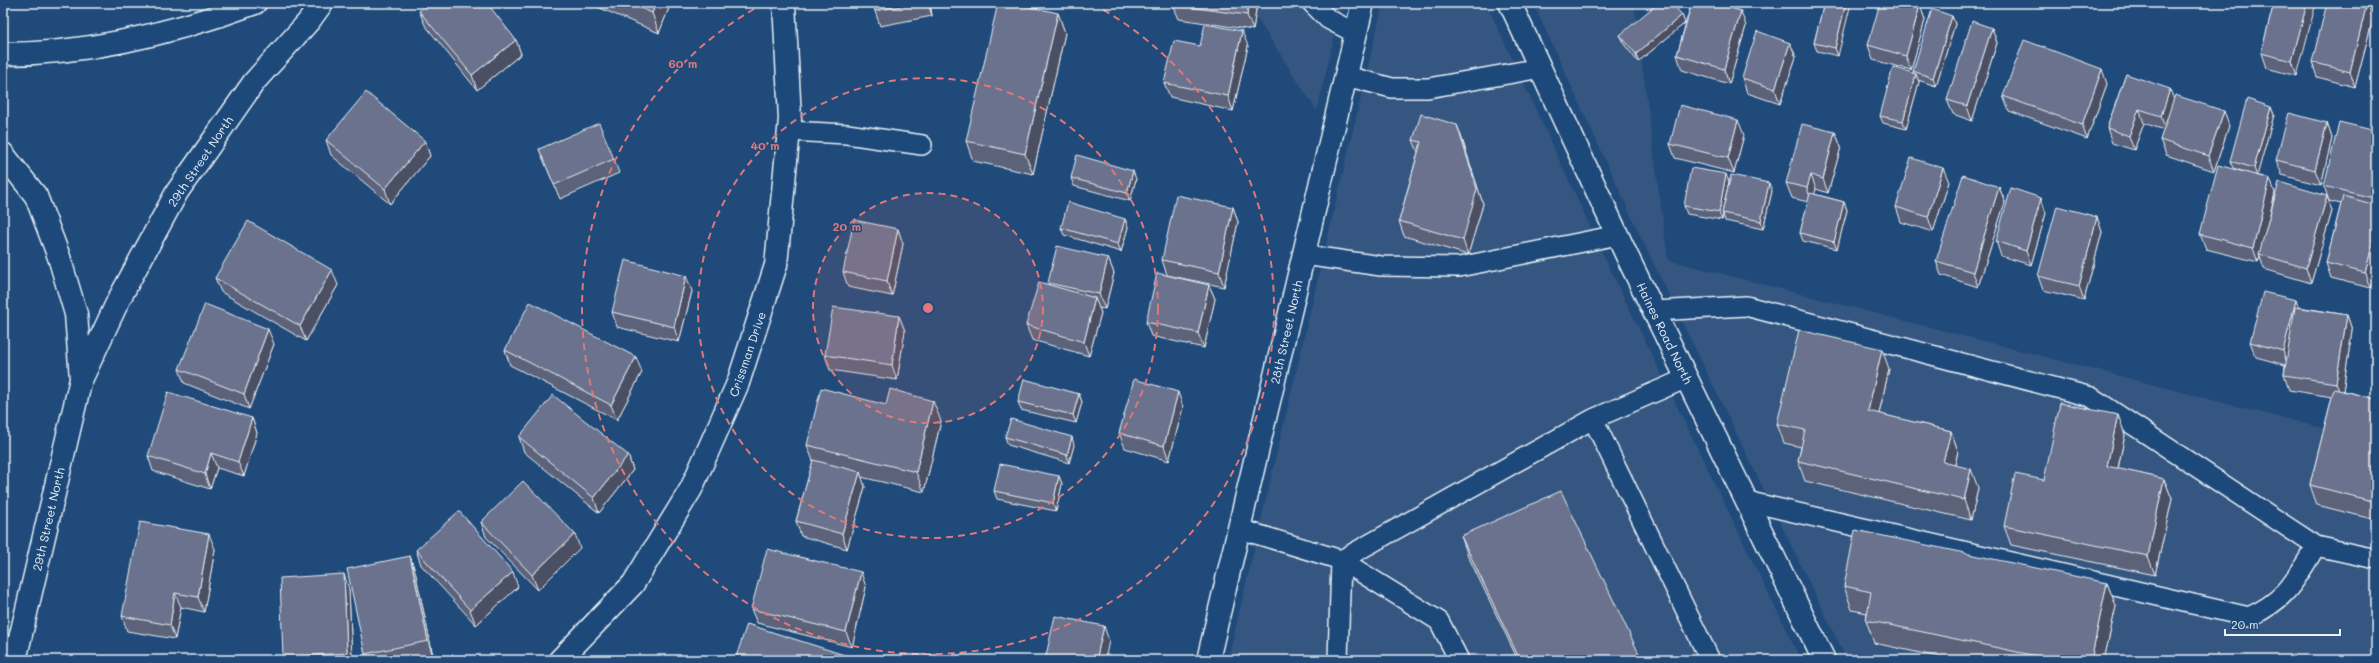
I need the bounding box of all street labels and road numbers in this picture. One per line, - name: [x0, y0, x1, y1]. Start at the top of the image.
- street label: 29th Street North: [164, 113, 236, 209]
- street label: 28th Street North: [1266, 278, 1306, 385]
- street label: Haines Road North: [1633, 280, 1697, 387]
- street label: Crissman Drive: [725, 309, 769, 399]
- street label: 29th Street North: [28, 465, 68, 572]

